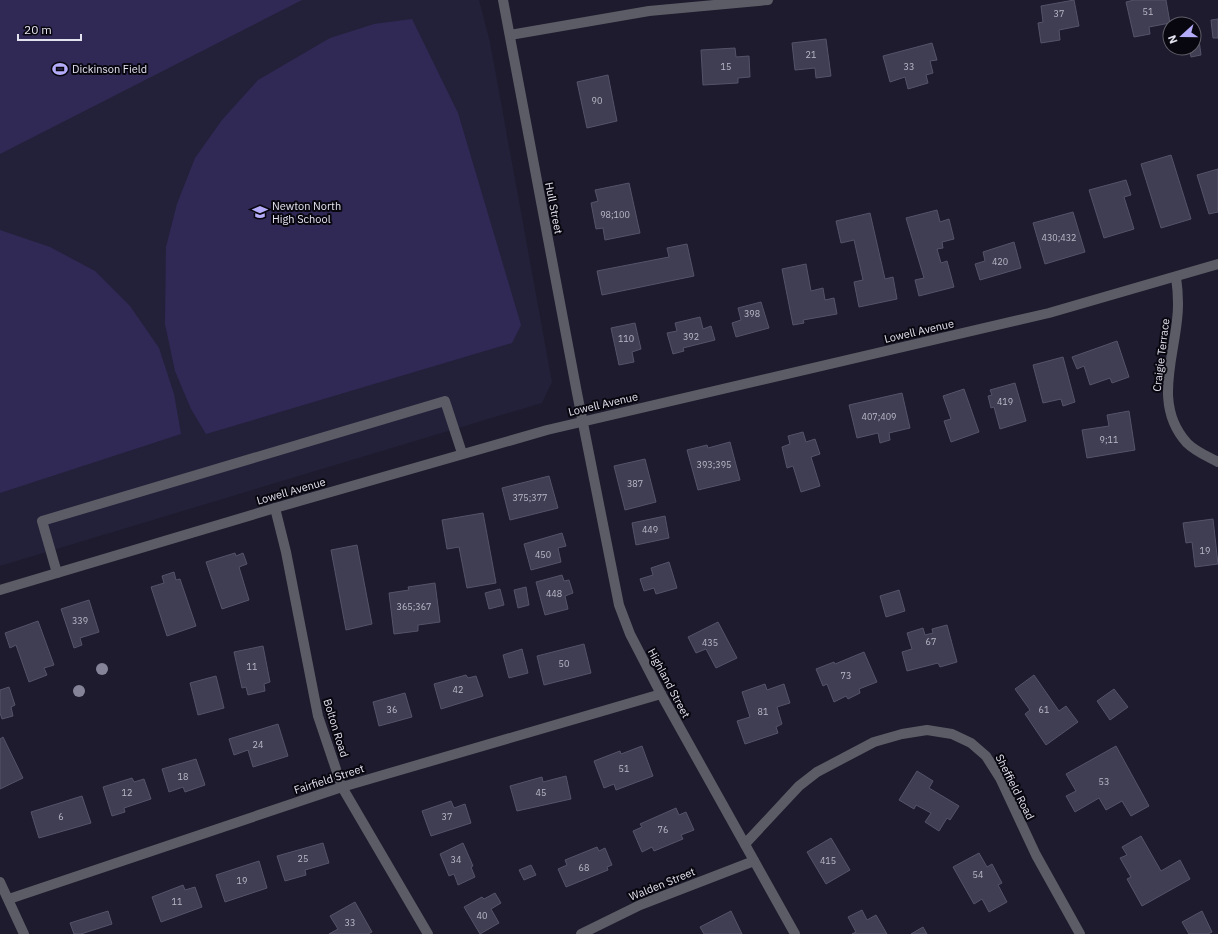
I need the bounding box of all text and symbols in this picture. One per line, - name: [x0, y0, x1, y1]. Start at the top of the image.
- house number: 51: [1143, 6, 1153, 17]
- house number: 37: [1054, 8, 1064, 19]
- scale bar: [18, 16, 81, 42]
- north arrow: [1162, 16, 1202, 56]
- text: 20 m: [24, 22, 52, 37]
- text: N: [1165, 33, 1181, 46]
- house number: 21: [806, 49, 816, 60]
- sports icon: Dickinson Field: [51, 60, 69, 78]
- house number: 15: [721, 61, 731, 72]
- house number: 33: [904, 61, 914, 72]
- place label: Dickinson Field: [72, 62, 147, 76]
- house number: 90: [592, 95, 602, 106]
- street label: Hull Street: [542, 181, 566, 235]
- place label: Newton North High School: [272, 199, 341, 226]
- school or university icon: Newton North High School: [251, 203, 269, 221]
- house number: 98;100: [600, 209, 630, 220]
- house number: 430;432: [1041, 232, 1077, 243]
- house number: 420: [992, 256, 1008, 267]
- house number: 398: [744, 308, 760, 319]
- street label: Lowell Avenue: [883, 316, 955, 346]
- street label: Craigie Terrace: [1150, 318, 1172, 392]
- house number: 392: [683, 331, 699, 342]
- house number: 110: [618, 333, 634, 344]
- street label: Lowell Avenue: [567, 389, 639, 419]
- house number: 419: [997, 396, 1013, 407]
- house number: 407;409: [861, 411, 897, 422]
- house number: 9;11: [1100, 434, 1118, 445]
- house number: 393;395: [696, 459, 732, 470]
- street label: Lowell Avenue: [255, 474, 327, 508]
- house number: 387: [627, 478, 643, 489]
- house number: 375;377: [512, 492, 548, 503]
- house number: 449: [642, 524, 658, 535]
- house number: 19: [1200, 545, 1210, 556]
- house number: 450: [535, 549, 551, 560]
- house number: 448: [546, 588, 562, 599]
- house number: 365;367: [396, 601, 432, 612]
- house number: 339: [72, 615, 88, 626]
- house number: 67: [926, 636, 936, 647]
- house number: 435: [702, 637, 718, 648]
- street label: Highland Street: [645, 646, 693, 720]
- house number: 50: [559, 658, 569, 669]
- house number: 11: [247, 661, 257, 672]
- house number: 73: [841, 670, 851, 681]
- house number: 42: [453, 684, 463, 695]
- street label: Bolton Road: [320, 697, 352, 759]
- house number: 36: [387, 704, 397, 715]
- house number: 61: [1039, 704, 1049, 715]
- house number: 81: [758, 706, 768, 717]
- house number: 24: [253, 739, 263, 750]
- street label: Sheffield Road: [992, 752, 1038, 822]
- street label: Fairfield Street: [292, 761, 366, 797]
- house number: 51: [619, 763, 629, 774]
- house number: 18: [178, 771, 188, 782]
- house number: 53: [1099, 776, 1109, 787]
- house number: 12: [122, 787, 132, 798]
- house number: 45: [536, 787, 546, 798]
- house number: 6: [58, 811, 64, 822]
- house number: 37: [442, 811, 452, 822]
- house number: 76: [658, 824, 668, 835]
- house number: 25: [298, 853, 308, 864]
- house number: 34: [451, 854, 461, 865]
- house number: 415: [820, 855, 836, 866]
- house number: 68: [579, 862, 589, 873]
- street label: Walden Street: [627, 864, 697, 904]
- house number: 54: [973, 869, 983, 880]
- house number: 19: [237, 875, 247, 886]
- house number: 11: [172, 896, 182, 907]
- house number: 40: [477, 910, 487, 921]
- house number: 33: [345, 917, 355, 928]

